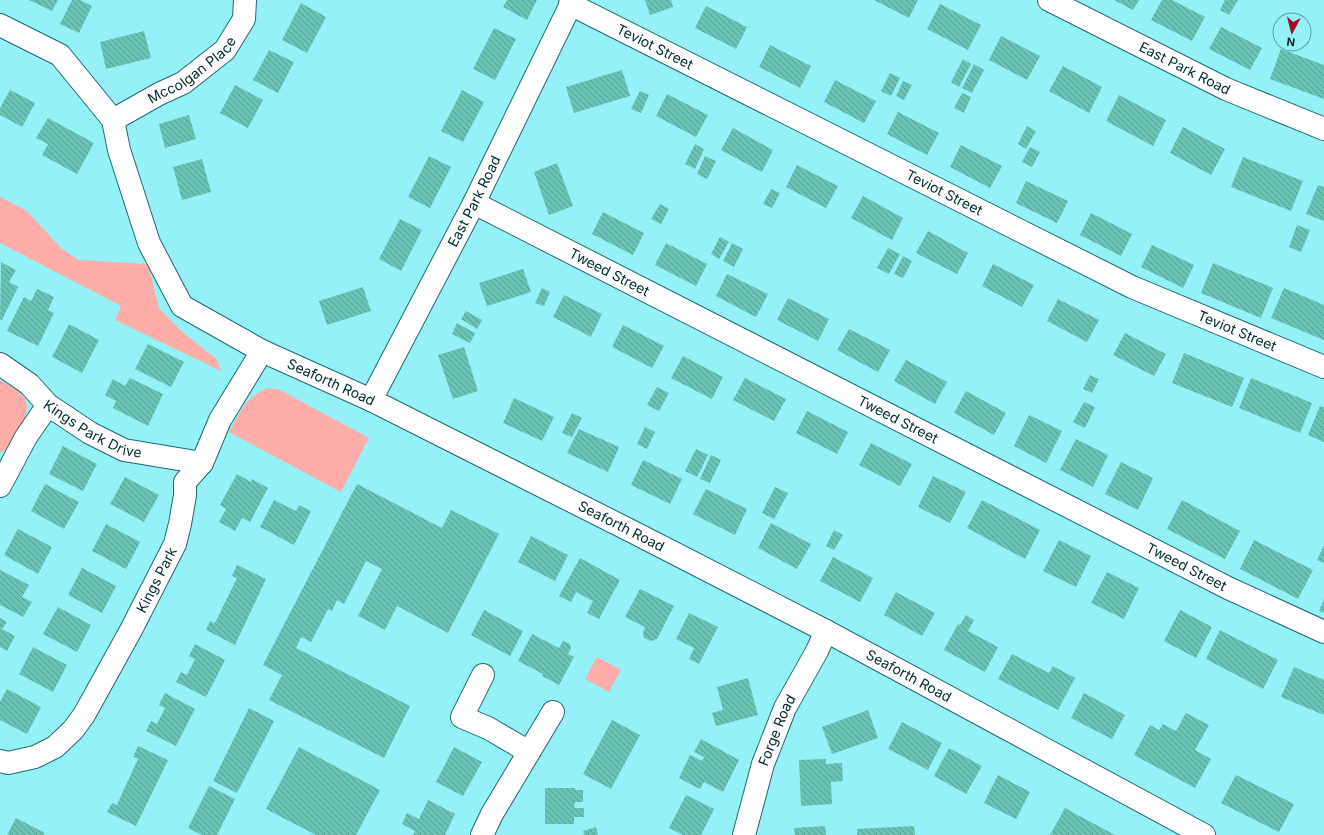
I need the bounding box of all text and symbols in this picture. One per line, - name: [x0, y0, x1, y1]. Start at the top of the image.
- north arrow: [1272, 12, 1312, 52]
- street label: Teviot Street: [614, 20, 697, 73]
- street label: Mccolgan Place: [144, 33, 239, 107]
- text: N: [1286, 34, 1296, 49]
- street label: East Park Road: [1137, 38, 1233, 98]
- street label: East Park Road: [444, 153, 504, 249]
- street label: Teviot Street: [903, 166, 986, 219]
- street label: Tweed Street: [567, 244, 653, 299]
- street label: Teviot Street: [1195, 306, 1279, 354]
- street label: Seaforth Road: [285, 355, 378, 409]
- street label: Tweed Street: [855, 391, 941, 447]
- street label: Kings Park Drive: [41, 396, 143, 461]
- street label: Seaforth Road: [576, 497, 668, 555]
- street label: Tweed Street: [1144, 539, 1230, 594]
- street label: Kings Park: [132, 544, 180, 615]
- street label: Seaforth Road: [863, 645, 955, 705]
- street label: Forge Road: [754, 691, 799, 768]

